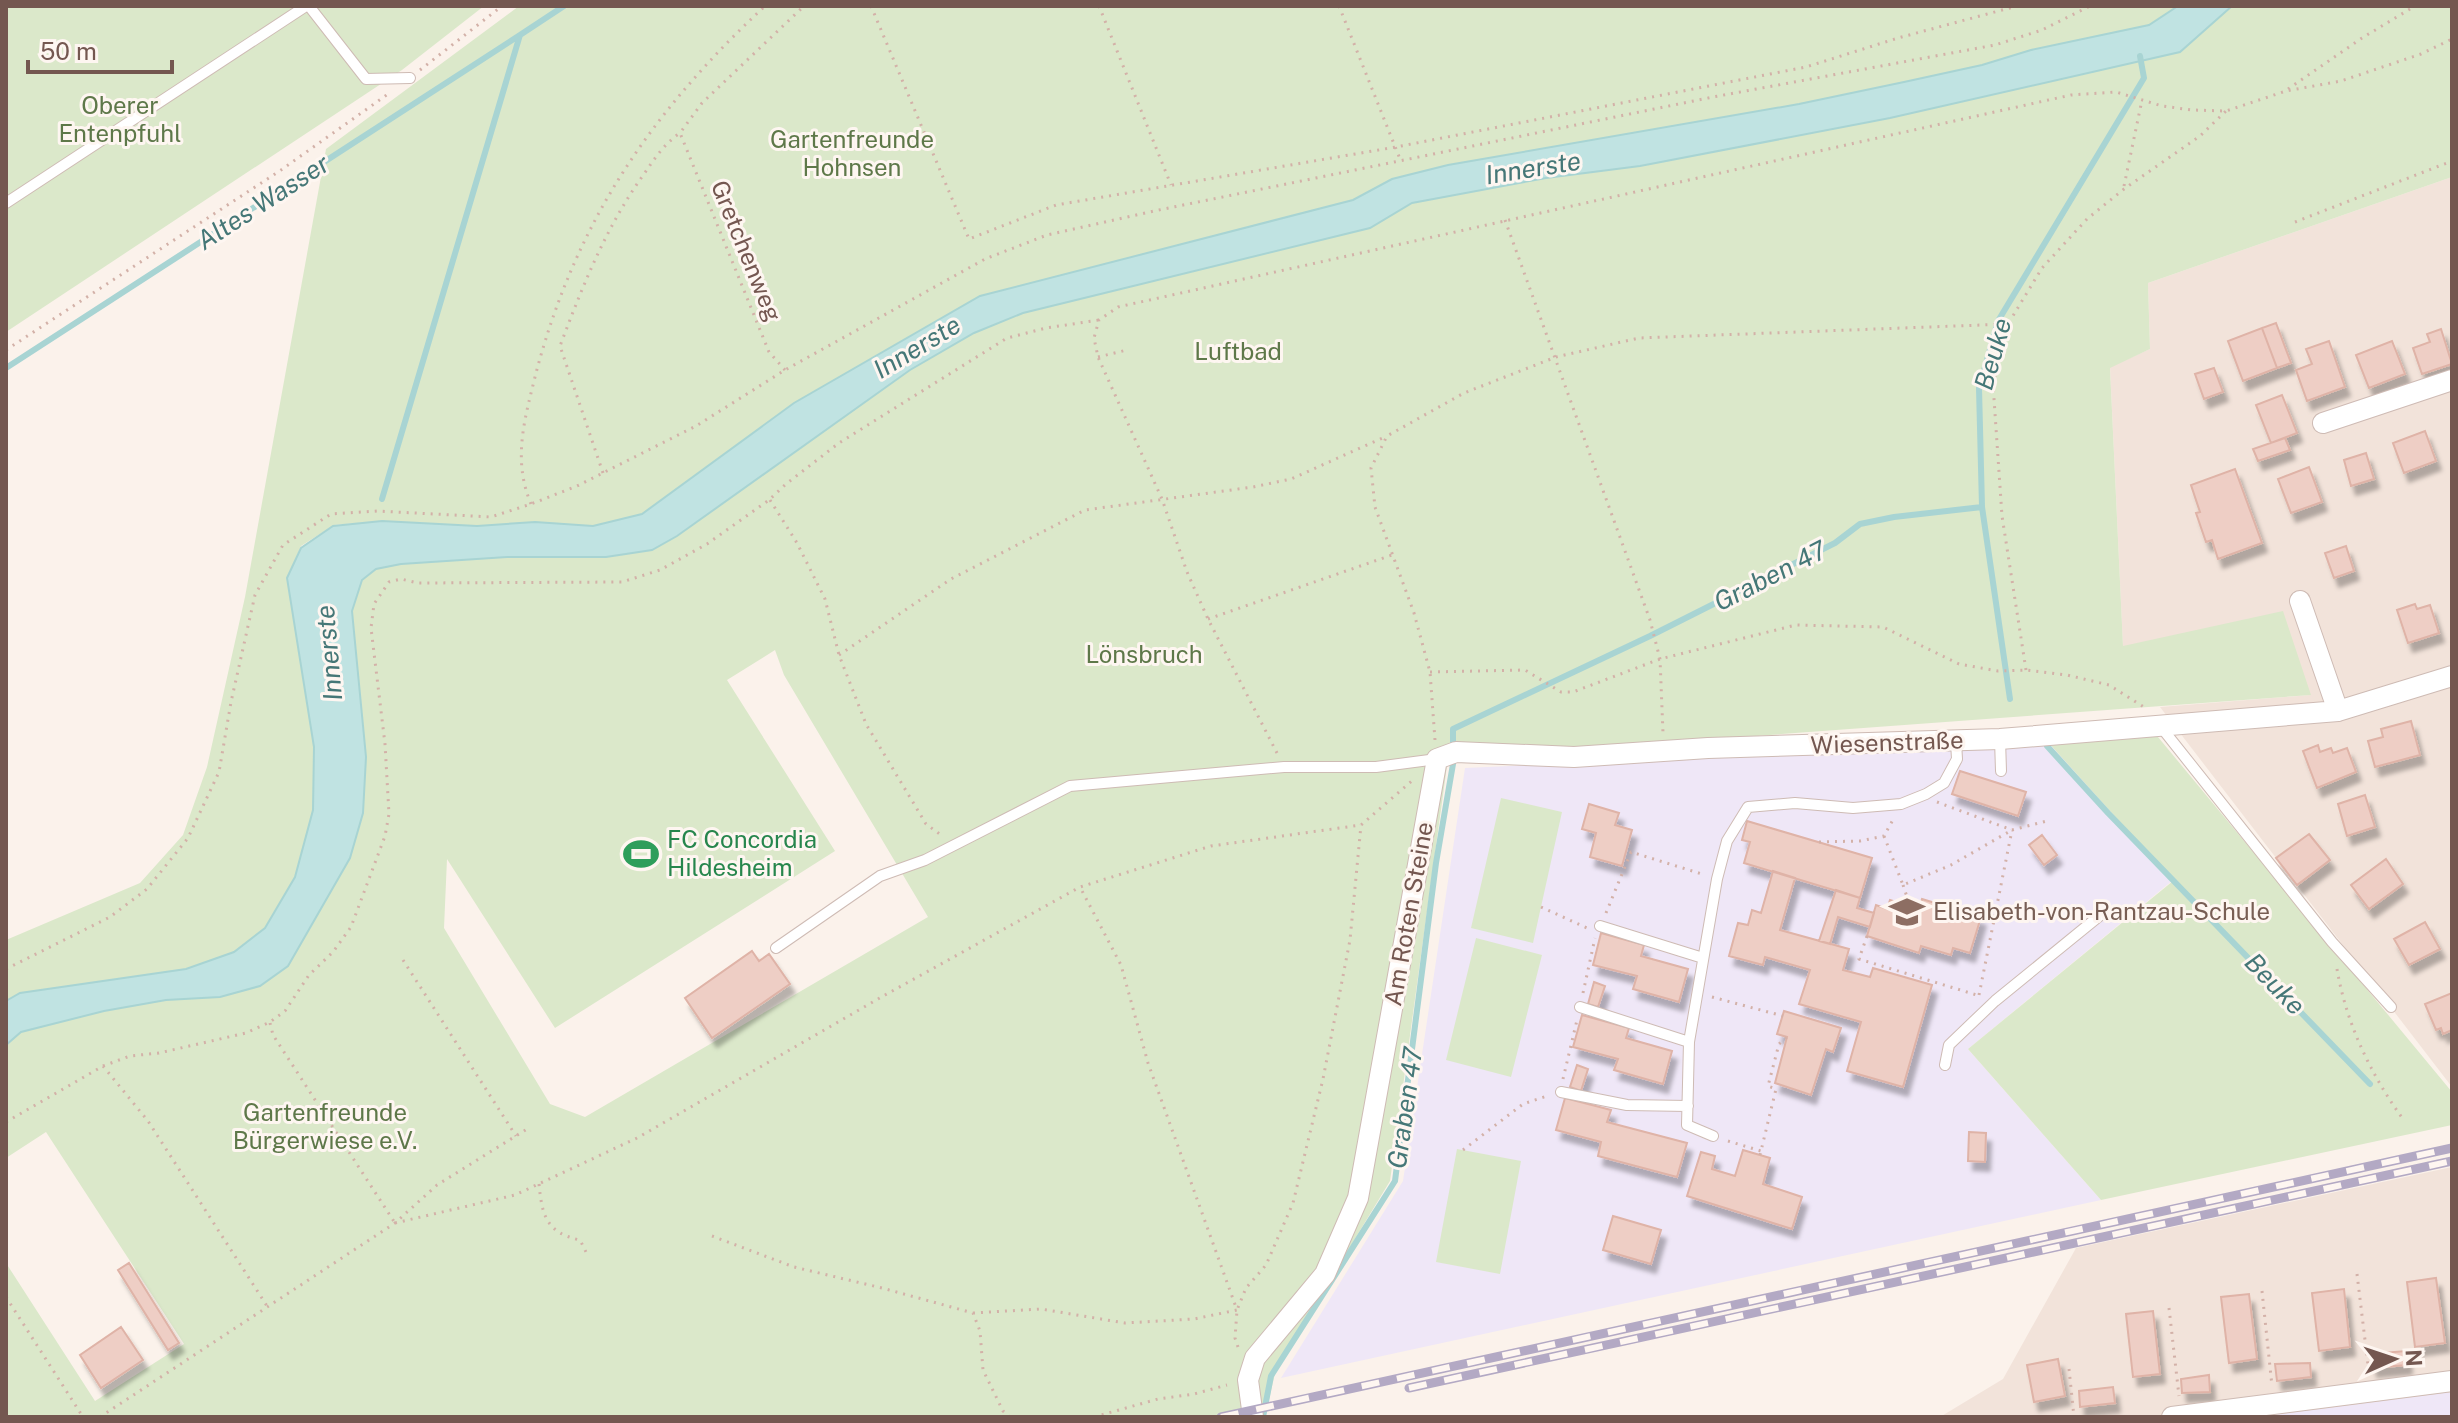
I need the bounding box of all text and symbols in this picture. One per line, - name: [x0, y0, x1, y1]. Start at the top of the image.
- scale bar: [28, 24, 172, 74]
- text: 50 m: [40, 37, 97, 65]
- park label: Oberer Entenpfuhl: [59, 91, 181, 147]
- park label: Gartenfreunde Hohnsen: [770, 125, 934, 181]
- water label: Innerste: [1483, 145, 1583, 190]
- water label: Altes Wasser: [191, 147, 335, 256]
- street label: Gretchenweg: [706, 176, 788, 325]
- water label: Innerste: [868, 309, 966, 385]
- water label: Beuke: [1968, 314, 2018, 393]
- park label: Luftbad: [1194, 337, 1282, 365]
- water label: Graben 47: [1708, 534, 1832, 617]
- water label: Innerste: [309, 604, 348, 702]
- park label: Lönsbruch: [1085, 640, 1203, 668]
- street label: Wiesenstraße: [1810, 725, 1964, 759]
- street label: Am Roten Steine: [1378, 820, 1438, 1008]
- place label: FC Concordia Hildesheim: [667, 825, 817, 881]
- sports icon: FC Concordia Hildesheim: [622, 835, 660, 873]
- school or university icon: Elisabeth-von-Rantzau-Schule: [1888, 893, 1926, 931]
- place label: Elisabeth-von-Rantzau-Schule: [1933, 897, 2270, 925]
- water label: Beuke: [2239, 946, 2312, 1021]
- water label: Graben 47: [1381, 1044, 1428, 1171]
- park label: Gartenfreunde Bürgerwiese e.V.: [233, 1098, 417, 1154]
- north arrow: [2354, 1319, 2434, 1399]
- text: N: [2401, 1349, 2427, 1367]

